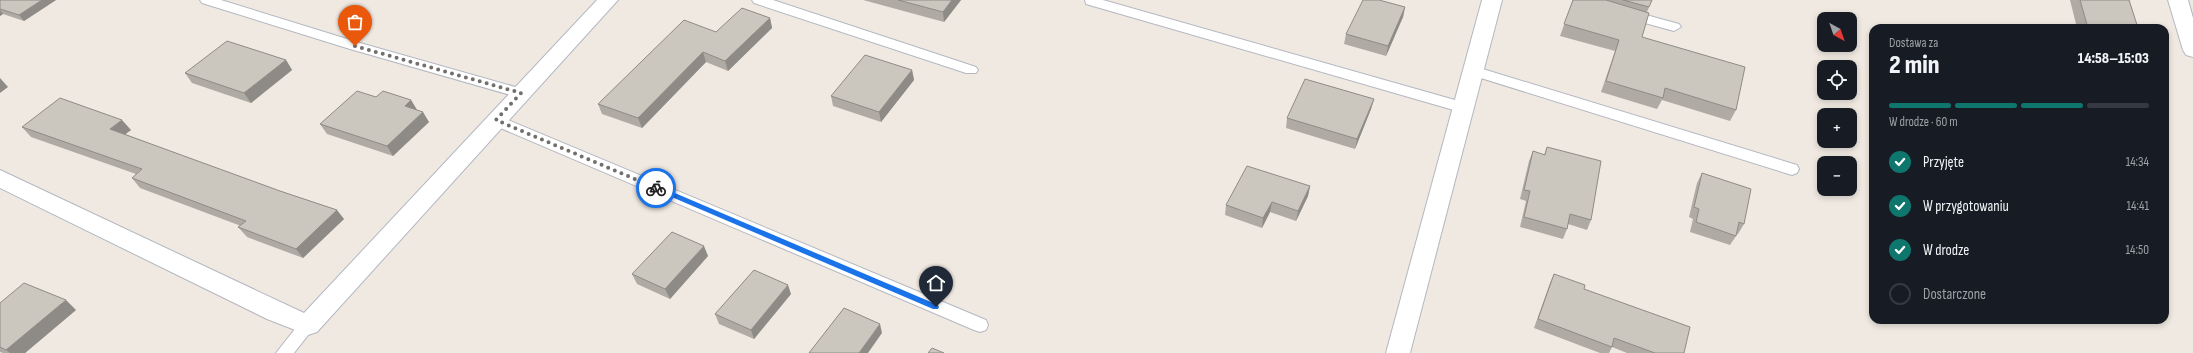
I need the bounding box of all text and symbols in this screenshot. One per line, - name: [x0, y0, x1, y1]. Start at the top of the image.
- pin: [338, 5, 372, 46]
- icon: bag: [344, 11, 366, 33]
- north arrow: [1817, 12, 1857, 52]
- map controls: [1817, 12, 1857, 196]
- text: Dostawa za: [1889, 35, 1938, 51]
- text: 14:58–15:03: [2078, 49, 2149, 68]
- text: 2 min: [1889, 50, 1939, 81]
- button: locate: [1817, 60, 1857, 100]
- button: +: [1817, 108, 1857, 148]
- text: W drodze · 60 m: [1889, 114, 1958, 130]
- icon: check: [1889, 151, 1911, 173]
- text: Przyjęte: [1923, 153, 1964, 172]
- text: 14:34: [2126, 154, 2149, 170]
- button: −: [1817, 156, 1857, 196]
- courier: [636, 168, 676, 208]
- icon: bike: [645, 177, 667, 199]
- icon: check: [1889, 195, 1911, 217]
- text: W przygotowaniu: [1923, 197, 2009, 216]
- text: 14:41: [2127, 198, 2149, 214]
- icon: check: [1889, 239, 1911, 261]
- text: W drodze: [1923, 241, 1969, 260]
- text: 14:50: [2126, 242, 2149, 258]
- pin: [919, 266, 953, 307]
- icon: home: [925, 272, 947, 294]
- text: Dostarczone: [1923, 285, 1986, 304]

